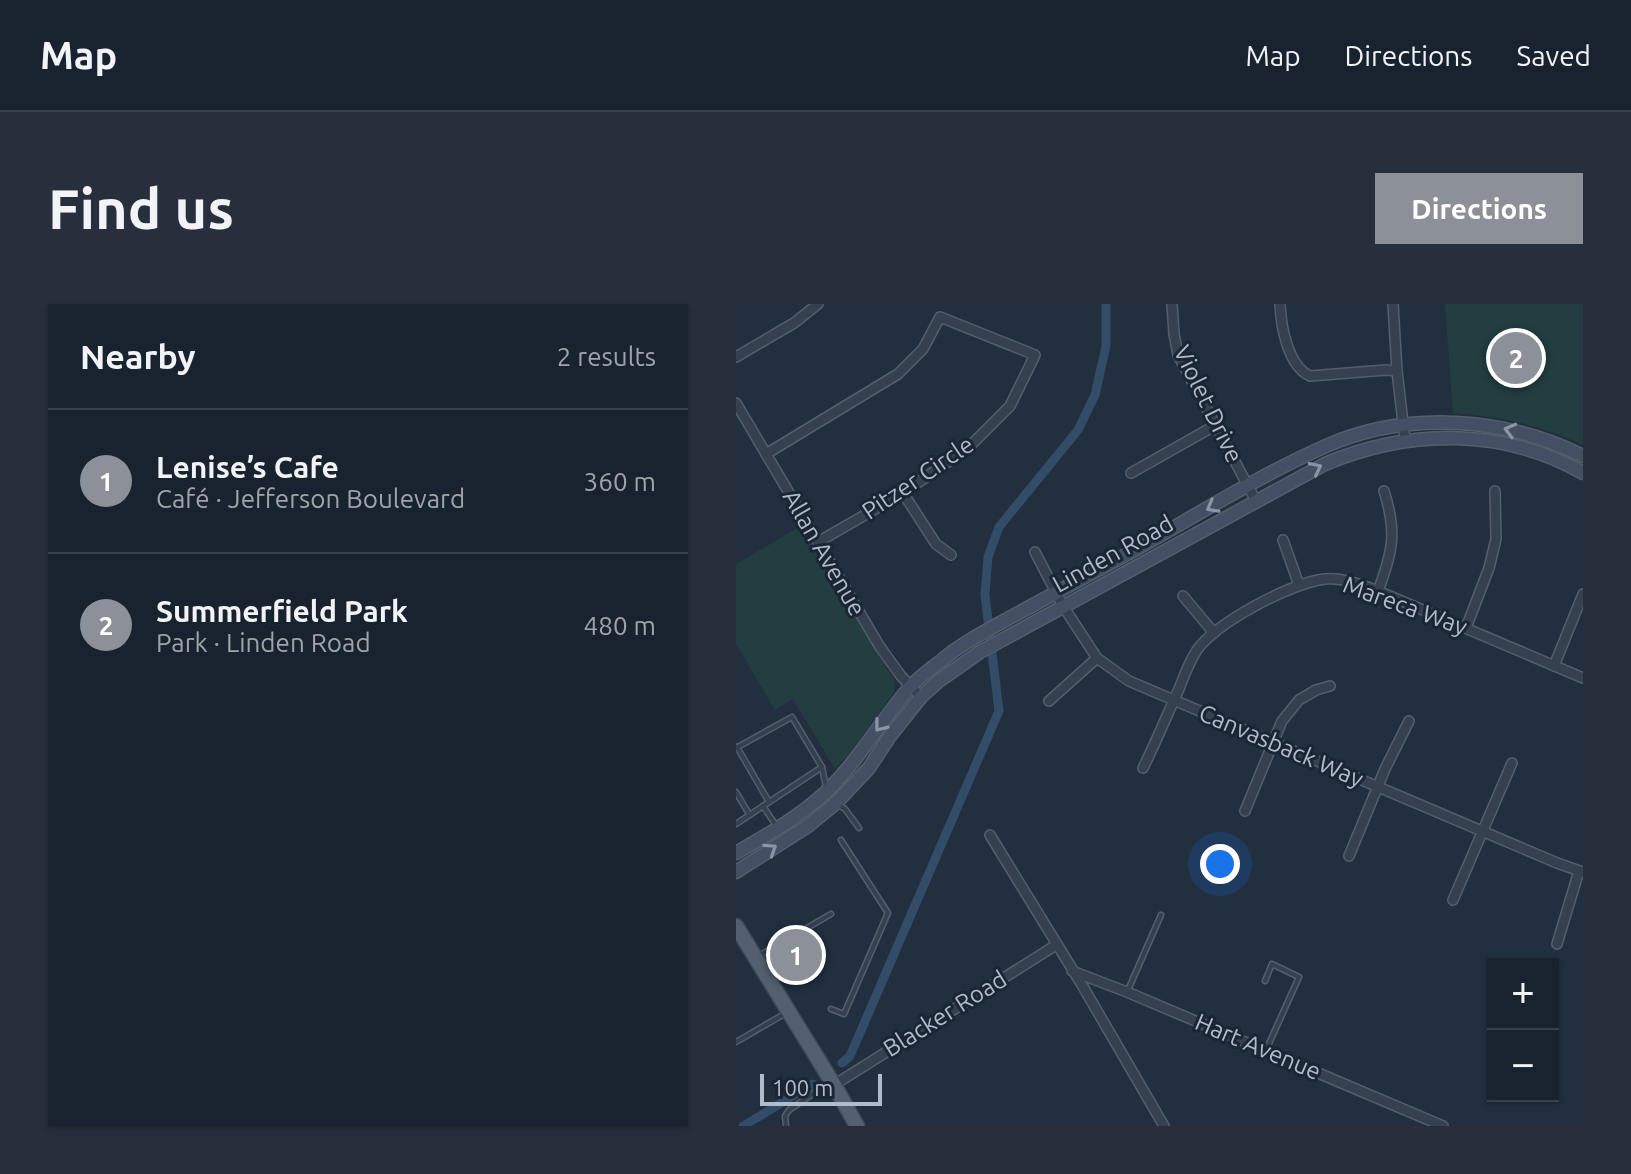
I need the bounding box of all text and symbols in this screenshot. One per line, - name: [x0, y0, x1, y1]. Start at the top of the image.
- text: Map: [40, 34, 117, 76]
- text: Map: [1245, 40, 1301, 71]
- text: Directions: [1345, 40, 1472, 71]
- text: Saved: [1516, 40, 1591, 71]
- button: Directions: [1375, 173, 1583, 244]
- text: Find us: [48, 177, 234, 240]
- pin: 2: [1490, 328, 1542, 388]
- text: Nearby: [80, 337, 195, 375]
- street label: Violet Drive: [1168, 341, 1248, 467]
- text: 2 results: [557, 342, 656, 371]
- one-way arrow: [1503, 423, 1517, 440]
- street label: Pitzer Circle: [857, 430, 979, 525]
- text: Lenise’s Cafe: [156, 450, 339, 484]
- one-way arrow: [1307, 463, 1322, 478]
- text: 1: [99, 467, 113, 496]
- text: 360 m: [584, 467, 656, 496]
- text: Café · Jefferson Boulevard: [156, 484, 465, 513]
- street label: Allan Avenue: [778, 485, 871, 620]
- one-way arrow: [1207, 497, 1221, 513]
- street label: Linden Road: [1048, 509, 1178, 598]
- street label: Mareca Way: [1339, 571, 1471, 641]
- text: Summerfield Park: [156, 594, 408, 628]
- text: 2: [99, 611, 113, 640]
- text: 480 m: [584, 611, 656, 640]
- text: Park · Linden Road: [156, 628, 371, 657]
- street label: Canvasback Way: [1195, 699, 1368, 793]
- one-way arrow: [875, 717, 889, 732]
- one-way arrow: [762, 844, 777, 859]
- your location: [1200, 844, 1240, 884]
- pin: 1: [770, 925, 822, 985]
- map controls: [1487, 958, 1559, 1102]
- button: +: [1487, 958, 1559, 1030]
- street label: Blacker Road: [878, 965, 1011, 1062]
- street label: Hart Avenue: [1191, 1008, 1325, 1085]
- button: −: [1487, 1030, 1559, 1102]
- scale bar: [760, 1070, 882, 1106]
- text: 100 m: [772, 1075, 833, 1100]

